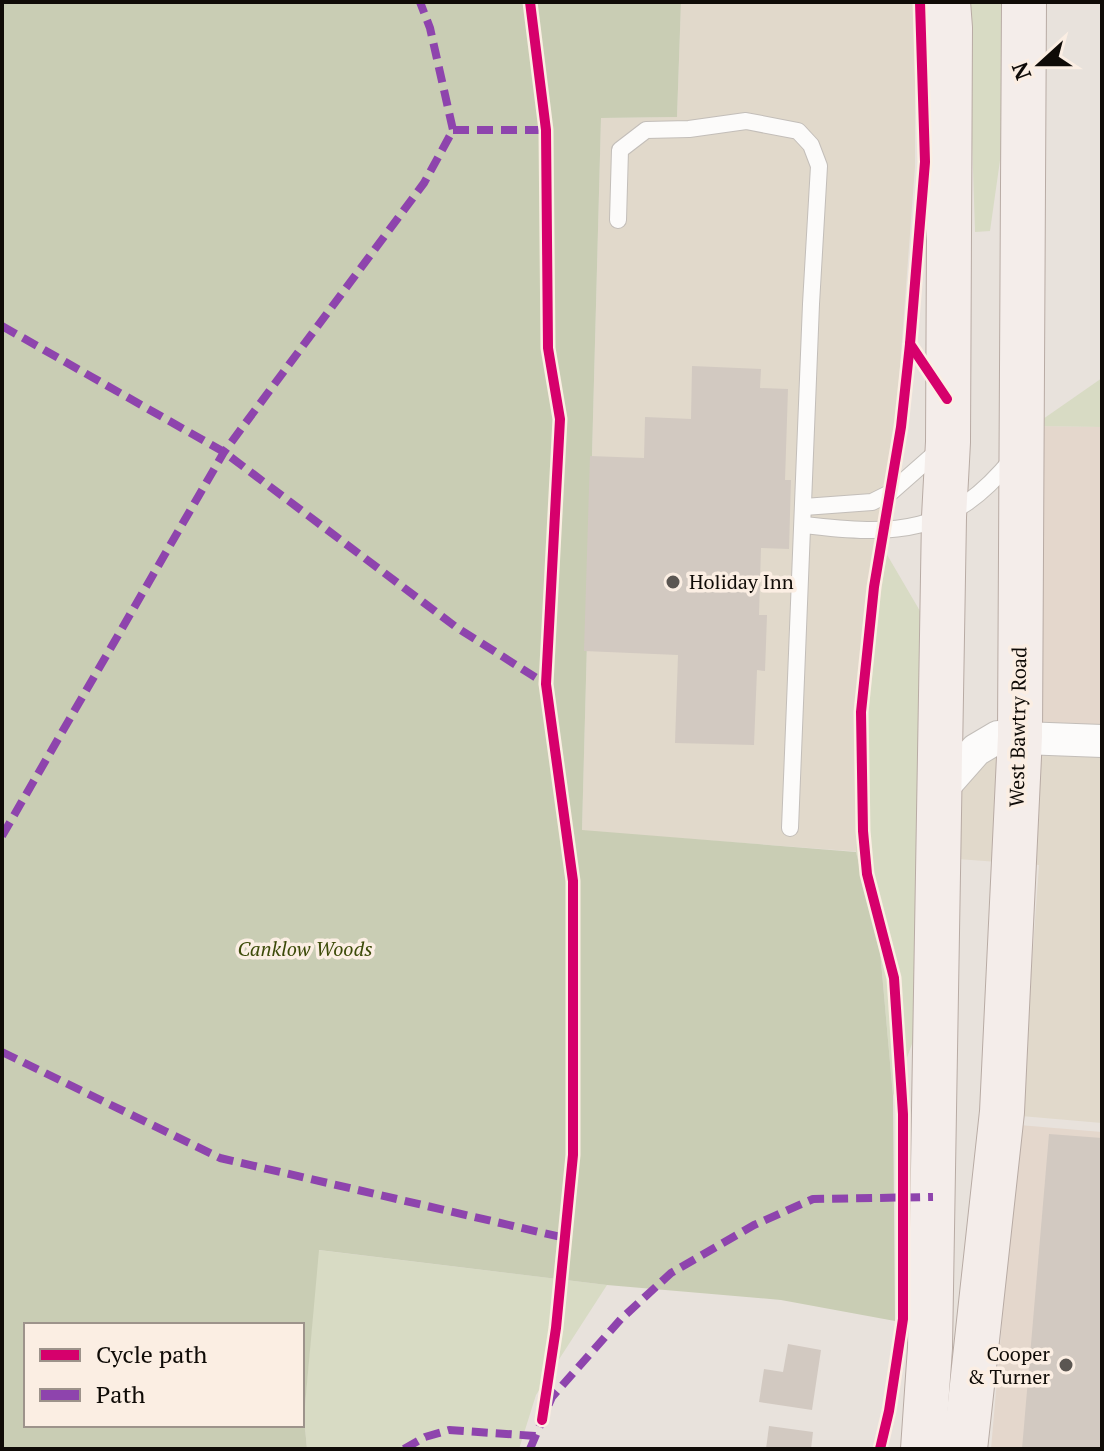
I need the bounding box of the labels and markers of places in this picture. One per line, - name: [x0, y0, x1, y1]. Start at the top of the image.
- place label: Holiday Inn: [689, 568, 794, 595]
- marker: Holiday Inn: [664, 573, 682, 591]
- place label: Cooper & Turner: [967, 1340, 1050, 1390]
- marker: Cooper & Turner: [1057, 1356, 1075, 1374]

